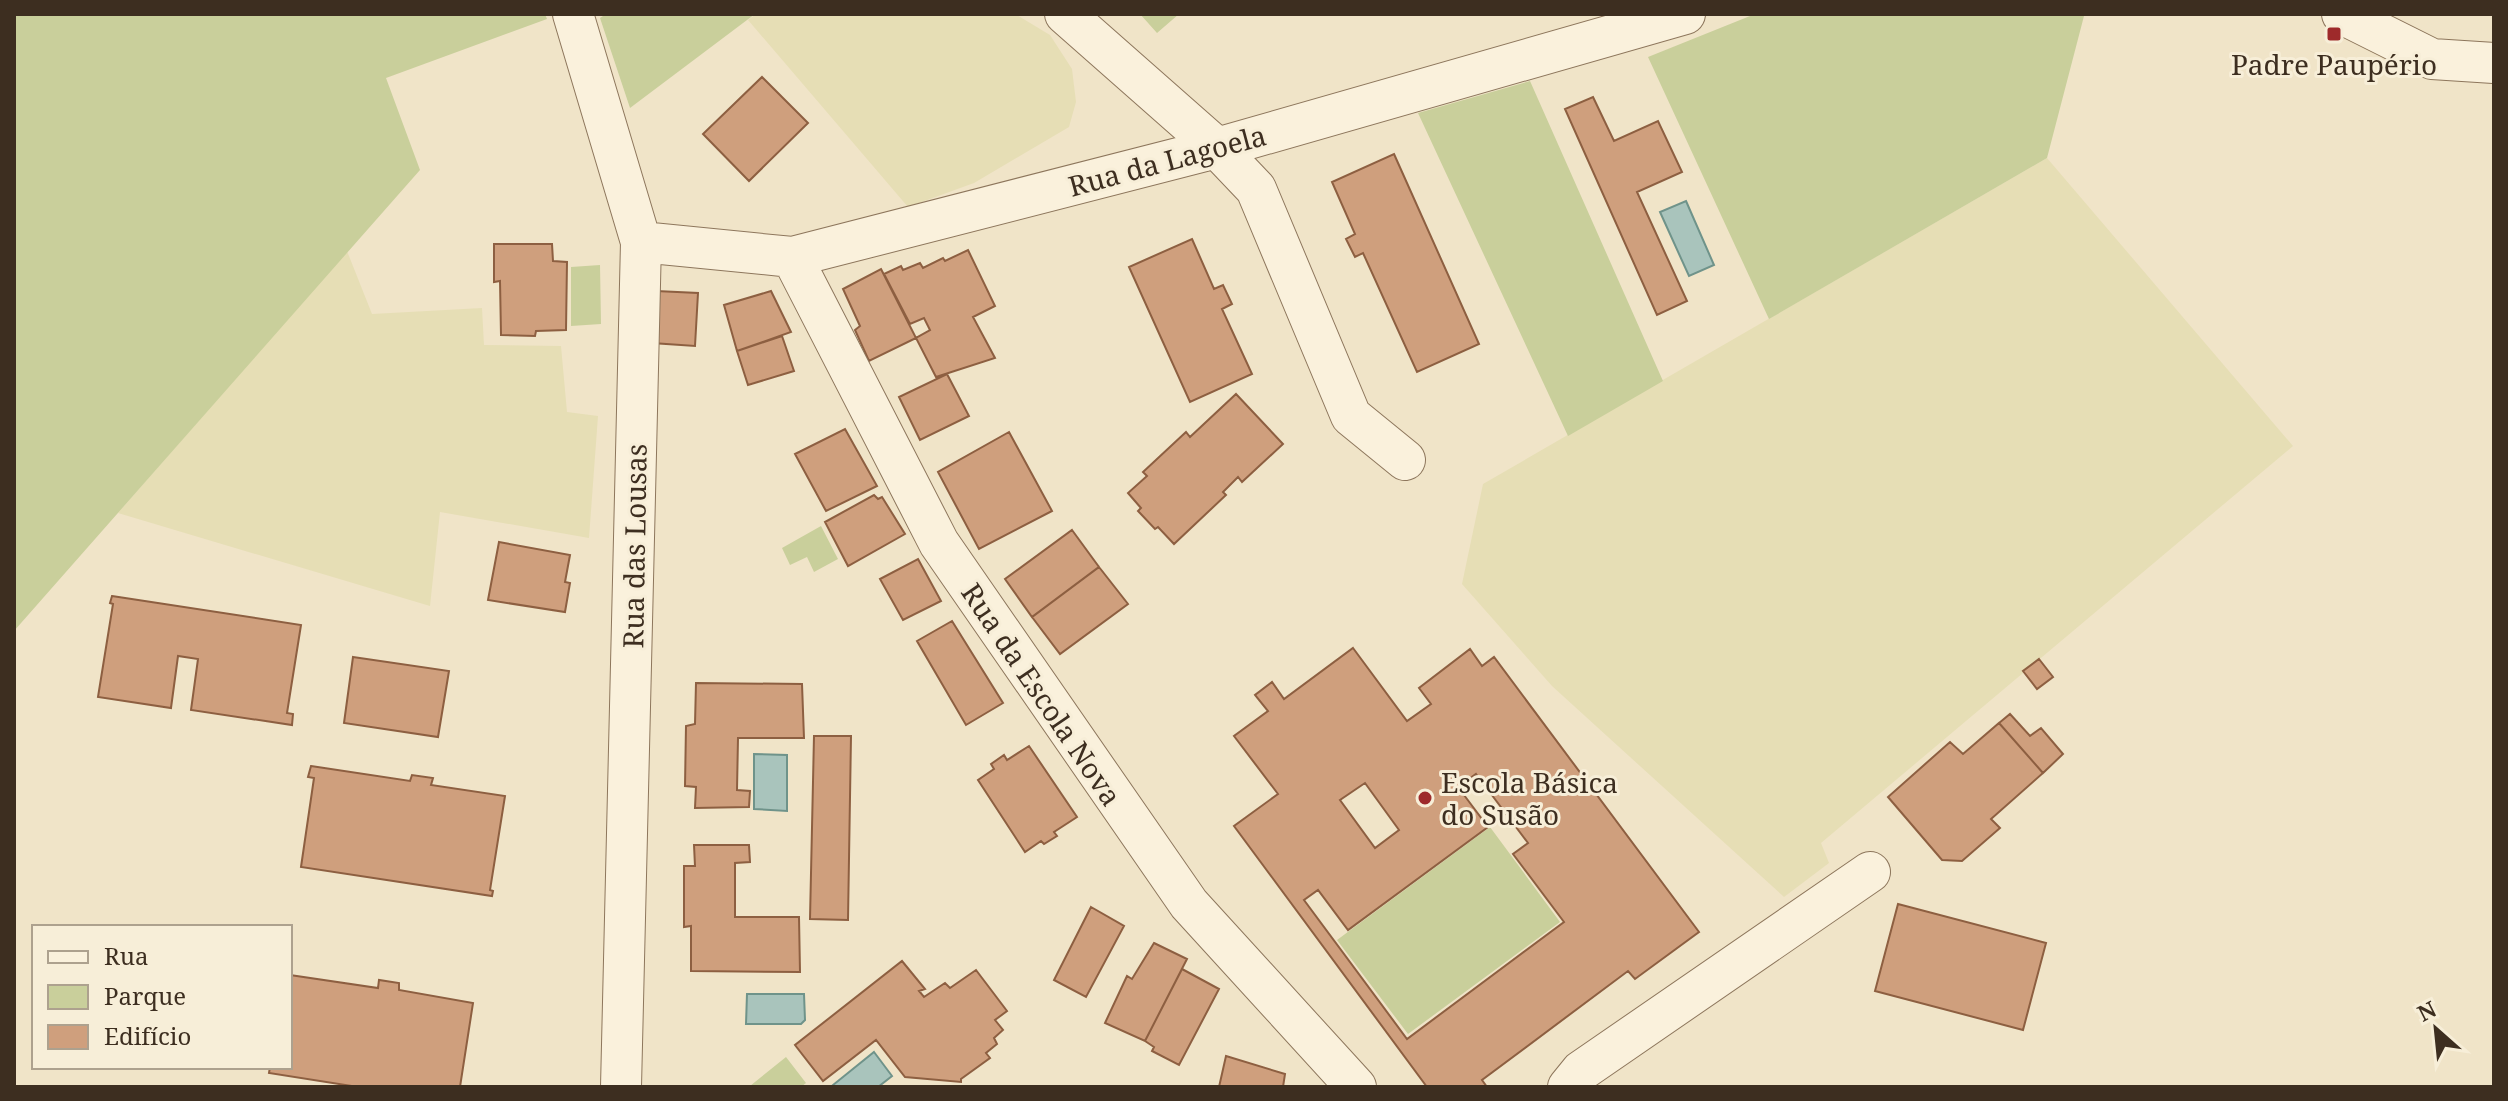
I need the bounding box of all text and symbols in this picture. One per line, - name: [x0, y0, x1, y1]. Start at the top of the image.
- marker: Padre Paupério: [2325, 25, 2343, 43]
- place label: Padre Paupério: [2231, 45, 2437, 83]
- street label: Rua da Lagoela: [1064, 115, 1270, 205]
- street label: Rua das Lousas: [613, 443, 655, 649]
- street label: Rua da Escola Nova: [953, 575, 1131, 813]
- place label: Escola Básica do Susão: [1441, 763, 1618, 833]
- marker: Escola Básica do Susão: [1416, 789, 1434, 807]
- legend: [32, 925, 292, 1069]
- text: Rua: [104, 939, 149, 972]
- text: Parque: [104, 979, 186, 1012]
- north arrow: [2396, 989, 2476, 1069]
- text: N: [2412, 993, 2441, 1028]
- text: Edifício: [104, 1019, 191, 1052]

